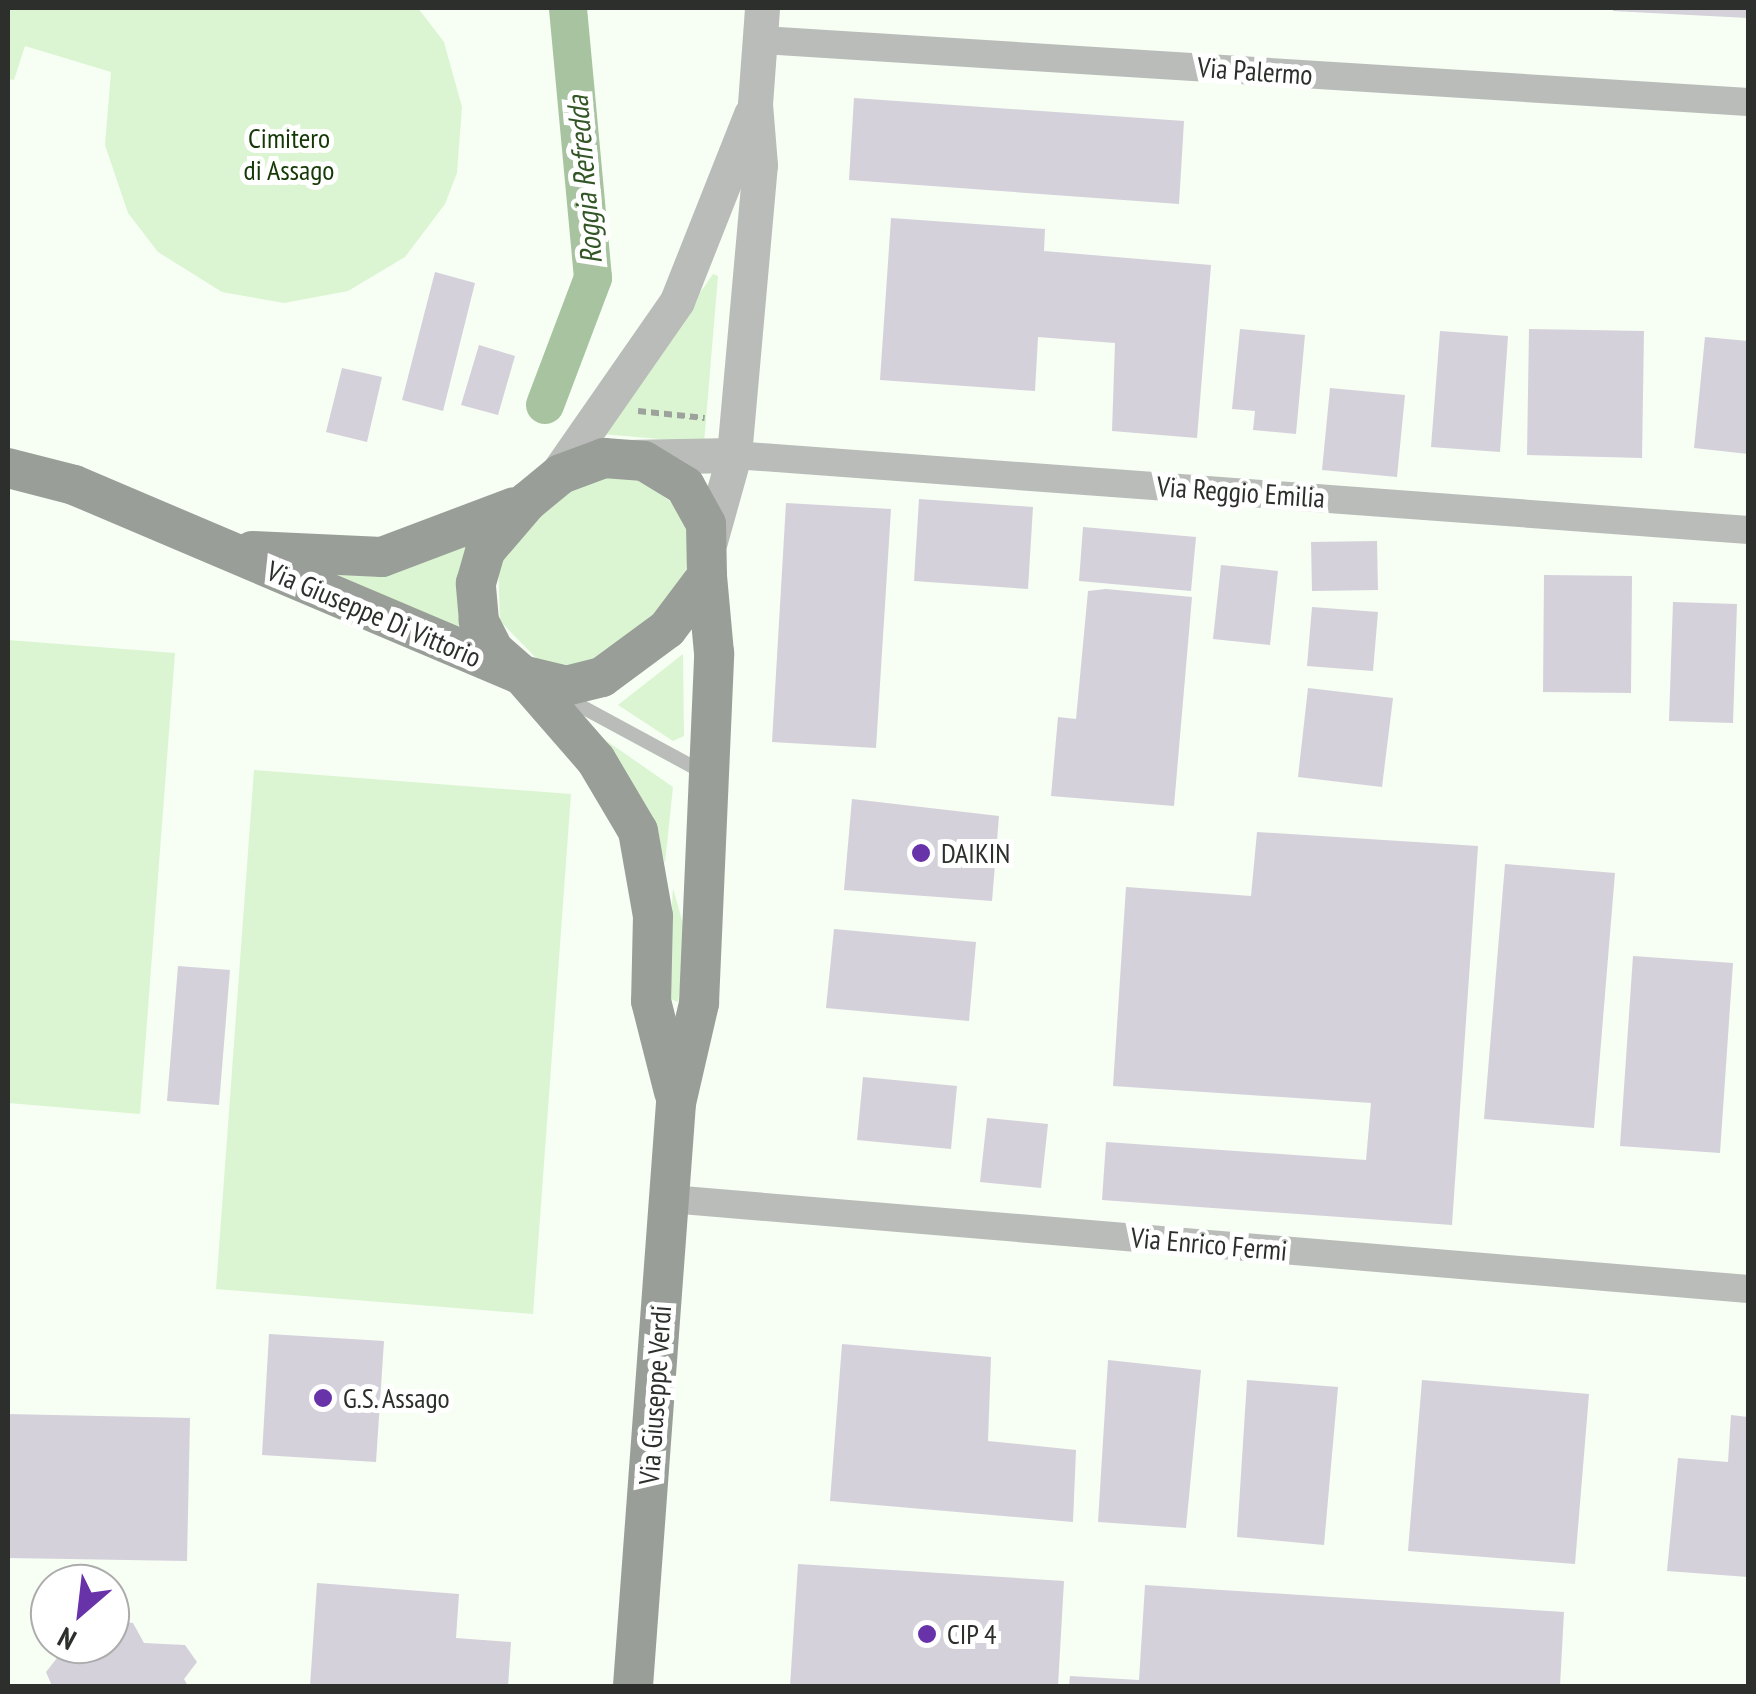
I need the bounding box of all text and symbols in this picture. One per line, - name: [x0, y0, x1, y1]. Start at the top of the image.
- street label: Via Palermo: [1196, 50, 1314, 92]
- water label: Roggia Refredda: [559, 94, 609, 266]
- park label: Cimitero di Assago: [243, 121, 335, 187]
- street label: Via Reggio Emilia: [1156, 469, 1326, 515]
- street label: Via Giuseppe Di Vittorio: [262, 554, 486, 674]
- place label: DAIKIN: [941, 836, 1010, 870]
- marker: DAIKIN: [910, 842, 932, 864]
- street label: Via Enrico Fermi: [1129, 1220, 1289, 1268]
- street label: Via Giuseppe Verdi: [632, 1304, 678, 1486]
- place label: G.S. Assago: [343, 1381, 452, 1415]
- marker: G.S. Assago: [312, 1387, 334, 1409]
- north arrow: [30, 1564, 130, 1664]
- place label: CIP 4: [947, 1617, 998, 1651]
- text: N: [51, 1619, 82, 1659]
- marker: CIP 4: [916, 1623, 938, 1645]

